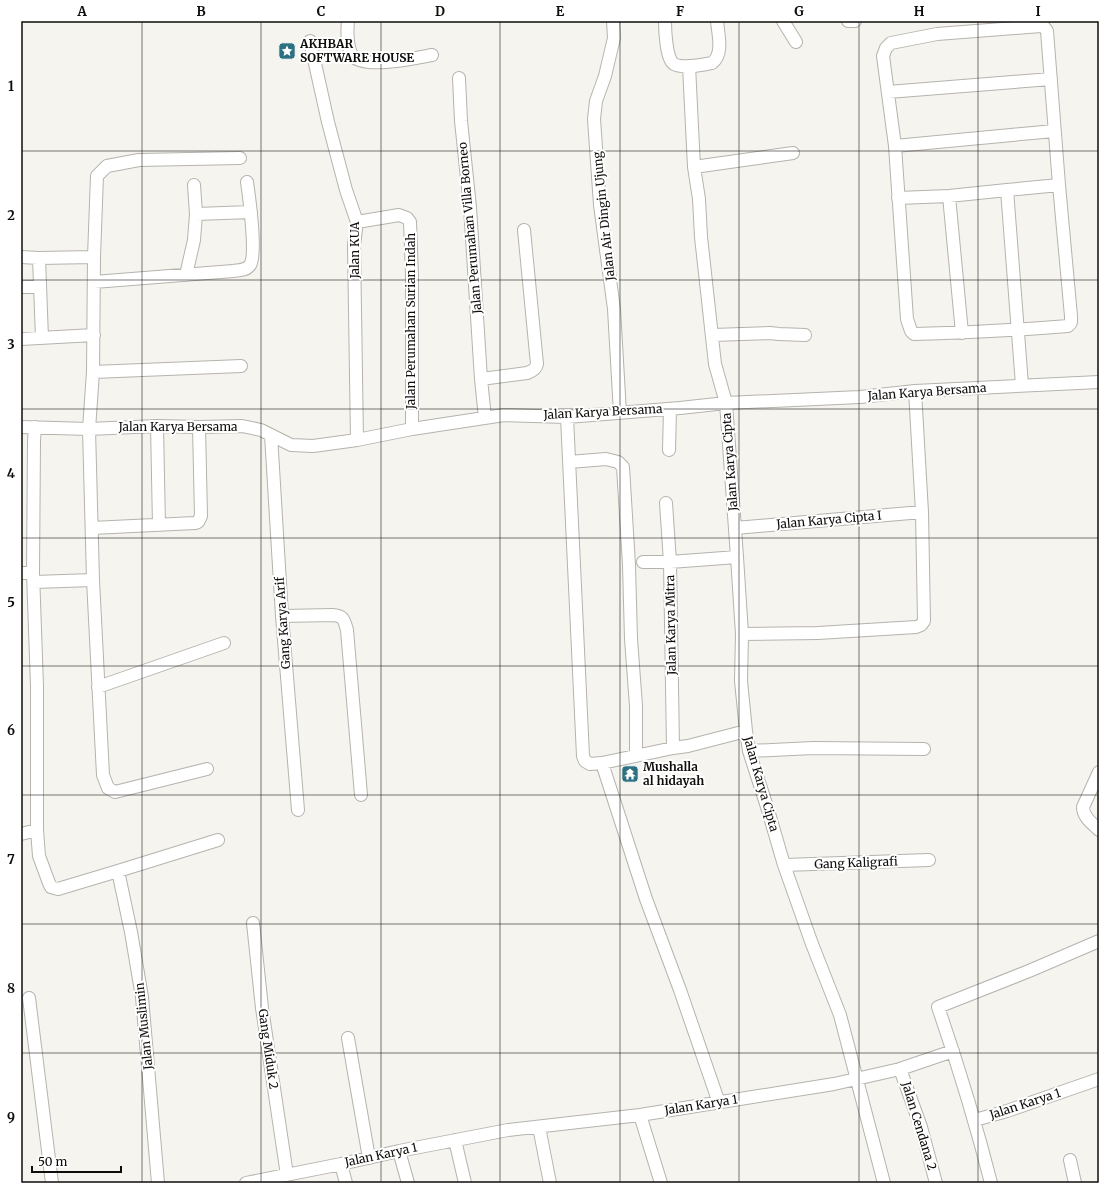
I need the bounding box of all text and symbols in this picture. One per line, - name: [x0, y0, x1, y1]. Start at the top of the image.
- text: A: [76, 3, 87, 20]
- text: B: [196, 3, 206, 20]
- text: C: [317, 3, 326, 20]
- text: D: [435, 3, 445, 20]
- text: E: [556, 3, 565, 20]
- text: F: [676, 3, 684, 20]
- text: G: [794, 3, 804, 20]
- text: H: [914, 3, 925, 20]
- text: I: [1035, 3, 1041, 20]
- place label: AKHBAR SOFTWARE HOUSE: [299, 36, 414, 65]
- place icon: AKHBAR SOFTWARE HOUSE: [277, 41, 297, 61]
- text: 1: [8, 78, 14, 95]
- street label: Jalan Perumahan Villa Borneo: [455, 142, 485, 316]
- street label: Jalan Air Dingin Ujung: [589, 150, 618, 282]
- text: 2: [7, 207, 15, 224]
- street label: Jalan KUA: [347, 221, 362, 280]
- street label: Jalan Perumahan Surian Indah: [403, 233, 418, 410]
- text: 3: [7, 336, 15, 353]
- street label: Jalan Karya Bersama: [866, 380, 987, 403]
- street label: Jalan Karya Bersama: [542, 401, 663, 422]
- street label: Jalan Karya Cipta: [719, 412, 740, 513]
- street label: Jalan Karya Bersama: [117, 419, 238, 434]
- text: 4: [7, 465, 16, 482]
- street label: Jalan Karya Cipta I: [775, 507, 882, 532]
- street label: Jalan Karya Mitra: [662, 574, 679, 676]
- street label: Gang Karya Arif: [272, 576, 293, 670]
- text: 5: [7, 594, 15, 611]
- text: 6: [7, 722, 15, 739]
- street label: Jalan Karya Cipta: [740, 734, 782, 834]
- place label: Mushalla al hidayah: [643, 759, 704, 788]
- temple icon: Mushalla al hidayah: [620, 764, 640, 784]
- text: 7: [7, 851, 15, 868]
- street label: Gang Kaligrafi: [814, 854, 898, 871]
- text: 8: [7, 980, 15, 997]
- street label: Jalan Muslimin: [131, 982, 156, 1071]
- street label: Gang Miduk 2: [255, 1008, 282, 1090]
- street label: Jalan Cendana 2: [899, 1079, 940, 1172]
- street label: Jalan Karya 1: [986, 1085, 1063, 1122]
- street label: Jalan Karya 1: [662, 1091, 739, 1118]
- text: 9: [7, 1109, 15, 1126]
- street label: Jalan Karya 1: [342, 1139, 419, 1170]
- scale bar: [32, 1148, 121, 1174]
- text: 50 m: [38, 1154, 67, 1169]

